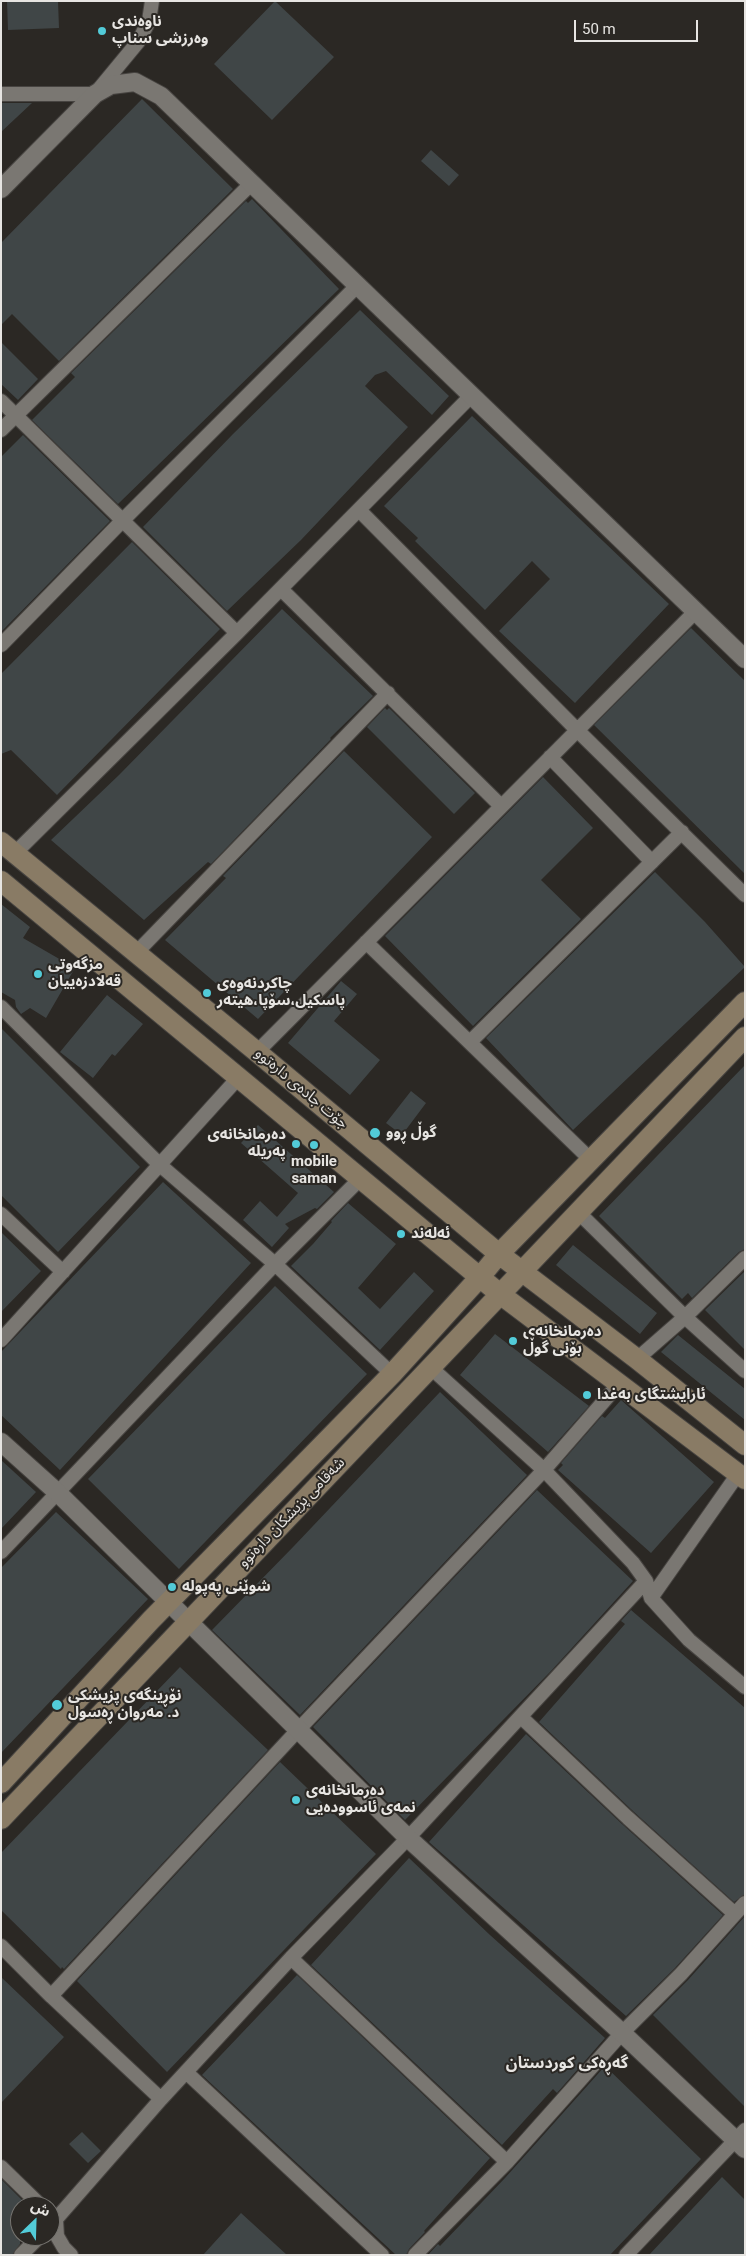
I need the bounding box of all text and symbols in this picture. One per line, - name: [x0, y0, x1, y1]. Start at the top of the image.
- scale bar: [576, 10, 700, 42]
- place label: ناوەندی وەرزشی سناپ: [112, 13, 208, 48]
- text: 50 m: [582, 20, 616, 38]
- marker: ناوەندی وەرزشی سناپ: [96, 25, 108, 37]
- place label: مزگەوتی قەلادزەییان: [48, 956, 121, 991]
- marker: مزگەوتی قەلادزەییان: [32, 968, 44, 980]
- place label: چاکردنەوەی پاسکیل،سۆپا،هیتەر: [217, 975, 345, 1010]
- marker: چاکردنەوەی پاسکیل،سۆپا،هیتەر: [201, 987, 213, 999]
- street label: جۆت جادەی دارەتوو: [251, 1045, 351, 1133]
- place label: گوڵ ڕوو: [386, 1124, 437, 1142]
- place label: دەرمانخانەی پەریلە: [207, 1126, 286, 1161]
- marker: گوڵ ڕوو: [368, 1126, 382, 1140]
- marker: دەرمانخانەی پەریلە: [290, 1138, 302, 1150]
- marker: mobile saman: [308, 1139, 320, 1151]
- place label: mobile saman: [291, 1153, 337, 1188]
- place label: ئەلەند: [411, 1225, 450, 1243]
- marker: ئەلەند: [395, 1228, 407, 1240]
- place label: دەرمانخانەی بۆنی گوڵ: [523, 1323, 602, 1358]
- marker: دەرمانخانەی بۆنی گوڵ: [507, 1335, 519, 1347]
- place label: ئارایشتگای بەغدا: [597, 1386, 706, 1404]
- marker: ئارایشتگای بەغدا: [581, 1389, 593, 1401]
- street label: شەقامی پزیشکان دارەتوو: [235, 1454, 349, 1572]
- place label: شوێنی پەپولە: [182, 1578, 271, 1596]
- marker: شوێنی پەپولە: [166, 1581, 178, 1593]
- place label: نۆڕینگەی پزیشکی د. مەروان ڕەسول: [68, 1687, 181, 1722]
- marker: نۆڕینگەی پزیشکی د. مەروان ڕەسول: [50, 1698, 64, 1712]
- place label: دەرمانخانەی نمەی ئاسوودەیی: [306, 1782, 416, 1817]
- marker: دەرمانخانەی نمەی ئاسوودەیی: [290, 1794, 302, 1806]
- district label: گەڕەکی کوردستان: [506, 2054, 628, 2074]
- north arrow: [10, 2196, 60, 2246]
- text: ش: [29, 2197, 53, 2219]

